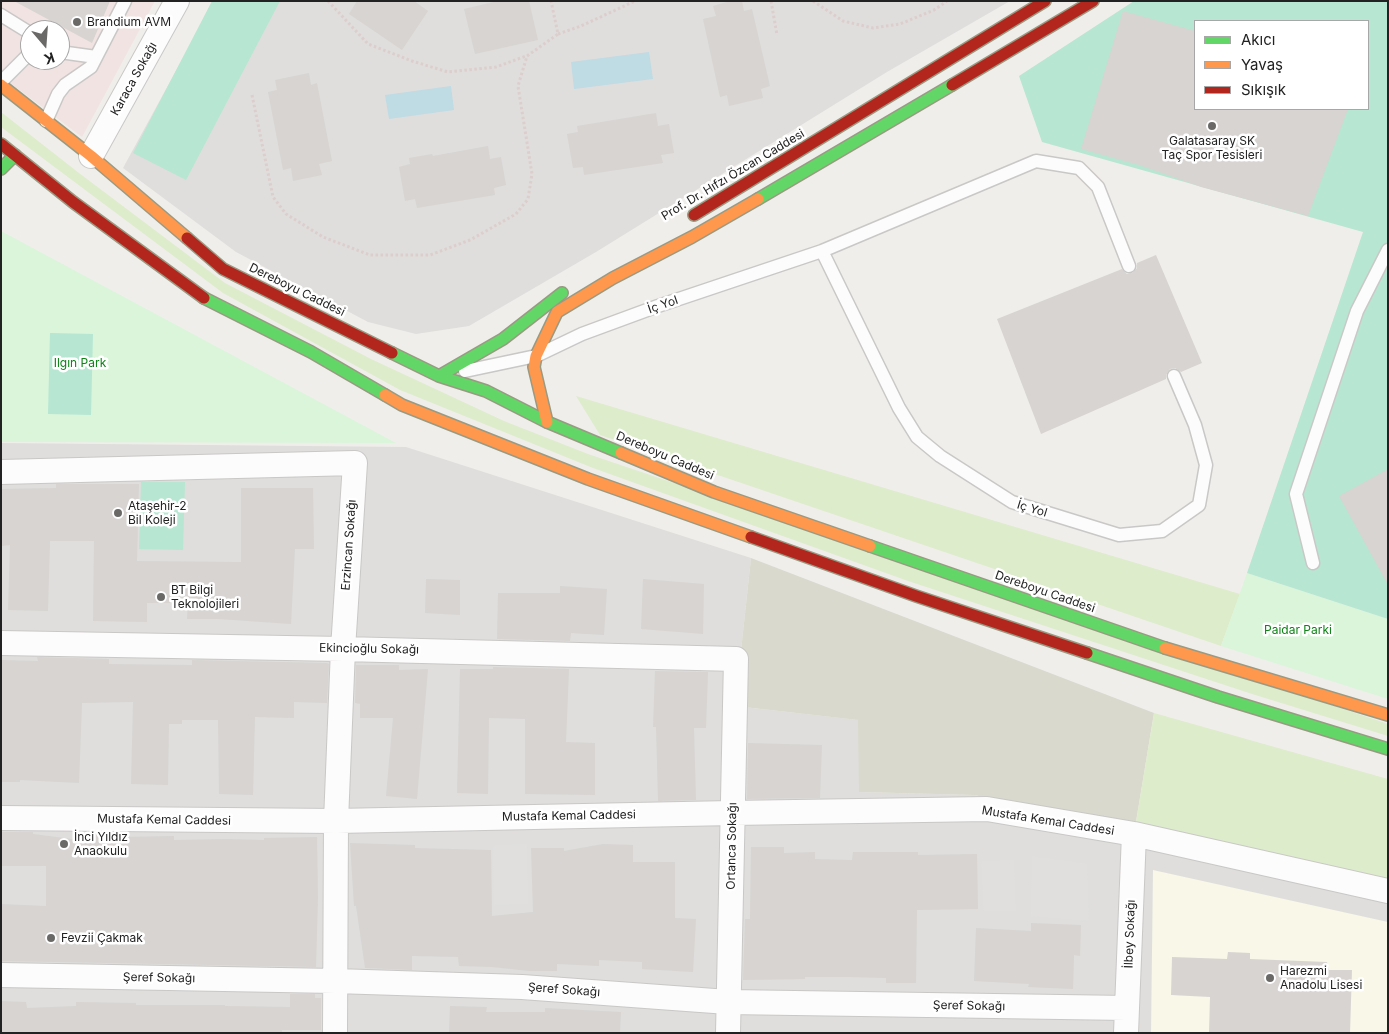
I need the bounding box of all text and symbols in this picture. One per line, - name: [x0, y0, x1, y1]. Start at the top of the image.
- place label: Brandium AVM: [87, 15, 171, 29]
- marker: Brandium AVM: [71, 16, 83, 28]
- north arrow: [20, 20, 70, 70]
- legend: [1194, 20, 1369, 110]
- text: Akıcı: [1241, 30, 1275, 49]
- street label: Karaca Sokağı: [108, 40, 160, 118]
- text: K: [42, 49, 57, 68]
- text: Yavaş: [1241, 55, 1283, 74]
- text: Sıkışık: [1241, 80, 1286, 99]
- marker: Galatasaray SK Taç Spor Tesisleri: [1206, 120, 1218, 132]
- street label: Prof. Dr. Hıfzı Özcan Caddesi: [659, 126, 807, 224]
- place label: Galatasaray SK Taç Spor Tesisleri: [1162, 134, 1262, 162]
- street label: Dereboyu Caddesi: [247, 261, 347, 319]
- street label: İç Yol: [646, 293, 680, 317]
- park label: Ilgın Park: [54, 356, 106, 370]
- street label: Dereboyu Caddesi: [614, 429, 716, 483]
- street label: İç Yol: [1015, 498, 1049, 520]
- place label: Ataşehir-2 Bil Koleji: [128, 499, 187, 527]
- street label: Erzincan Sokağı: [339, 499, 359, 591]
- marker: Ataşehir-2 Bil Koleji: [112, 507, 124, 519]
- street label: Dereboyu Caddesi: [993, 568, 1097, 616]
- place label: BT Bilgi Teknolojileri: [171, 583, 239, 611]
- marker: BT Bilgi Teknolojileri: [155, 591, 167, 603]
- park label: Paidar Parki: [1264, 623, 1332, 637]
- street label: Ekincioğlu Sokağı: [319, 641, 419, 657]
- street label: Ortanca Sokağı: [724, 802, 740, 890]
- street label: Mustafa Kemal Caddesi: [981, 803, 1115, 839]
- street label: Mustafa Kemal Caddesi: [502, 808, 636, 824]
- street label: Mustafa Kemal Caddesi: [97, 812, 231, 828]
- place label: İnci Yıldız Anaokulu: [74, 830, 128, 858]
- marker: İnci Yıldız Anaokulu: [58, 838, 70, 850]
- street label: İlbey Sokağı: [1122, 899, 1138, 969]
- place label: Fevzii Çakmak: [61, 931, 143, 945]
- marker: Fevzii Çakmak: [45, 932, 57, 944]
- place label: Harezmi Anadolu Lisesi: [1280, 964, 1362, 992]
- street label: Şeref Sokağı: [123, 970, 195, 986]
- marker: Harezmi Anadolu Lisesi: [1264, 972, 1276, 984]
- street label: Şeref Sokağı: [527, 980, 601, 1000]
- street label: Şeref Sokağı: [933, 998, 1005, 1014]

